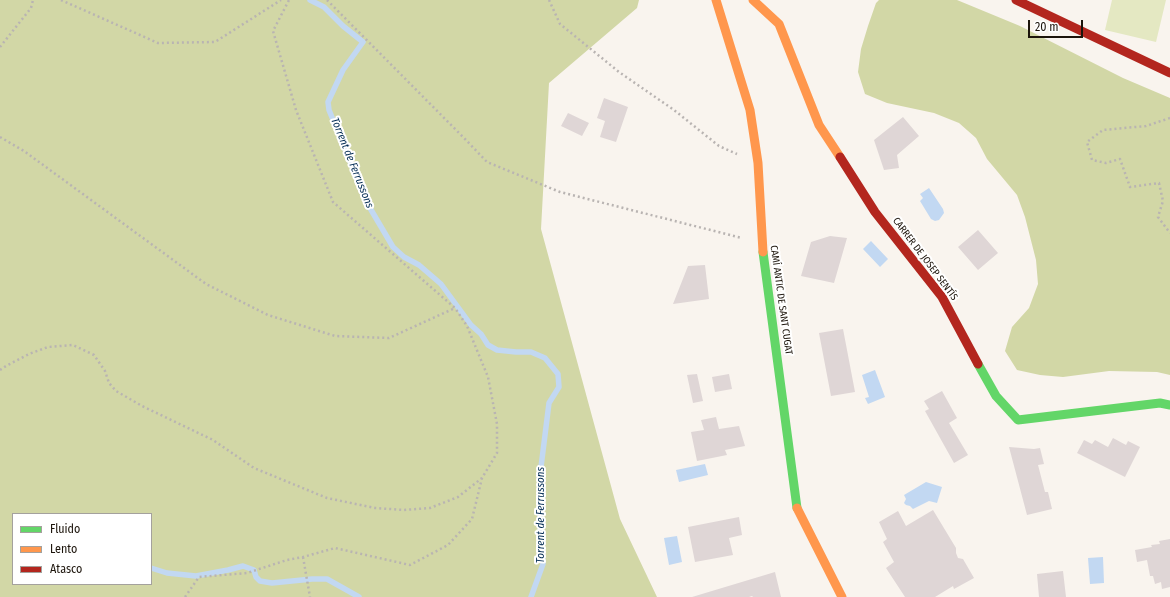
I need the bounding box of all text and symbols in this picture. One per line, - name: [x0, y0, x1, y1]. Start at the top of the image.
- scale bar: [1030, 12, 1085, 38]
- text: 20 m: [1035, 20, 1059, 34]
- water label: Torrent de Ferrussons: [328, 116, 376, 210]
- street label: CARRER DE JOSEP SENTÍS: [890, 215, 960, 303]
- street label: CAMÍ ANTIC DE SANT CUGAT: [767, 244, 795, 356]
- water label: Torrent de Ferrussons: [534, 467, 548, 563]
- legend: [12, 513, 152, 585]
- text: Fluido: [50, 522, 80, 536]
- text: Lento: [50, 542, 77, 556]
- text: Atasco: [50, 562, 82, 576]

